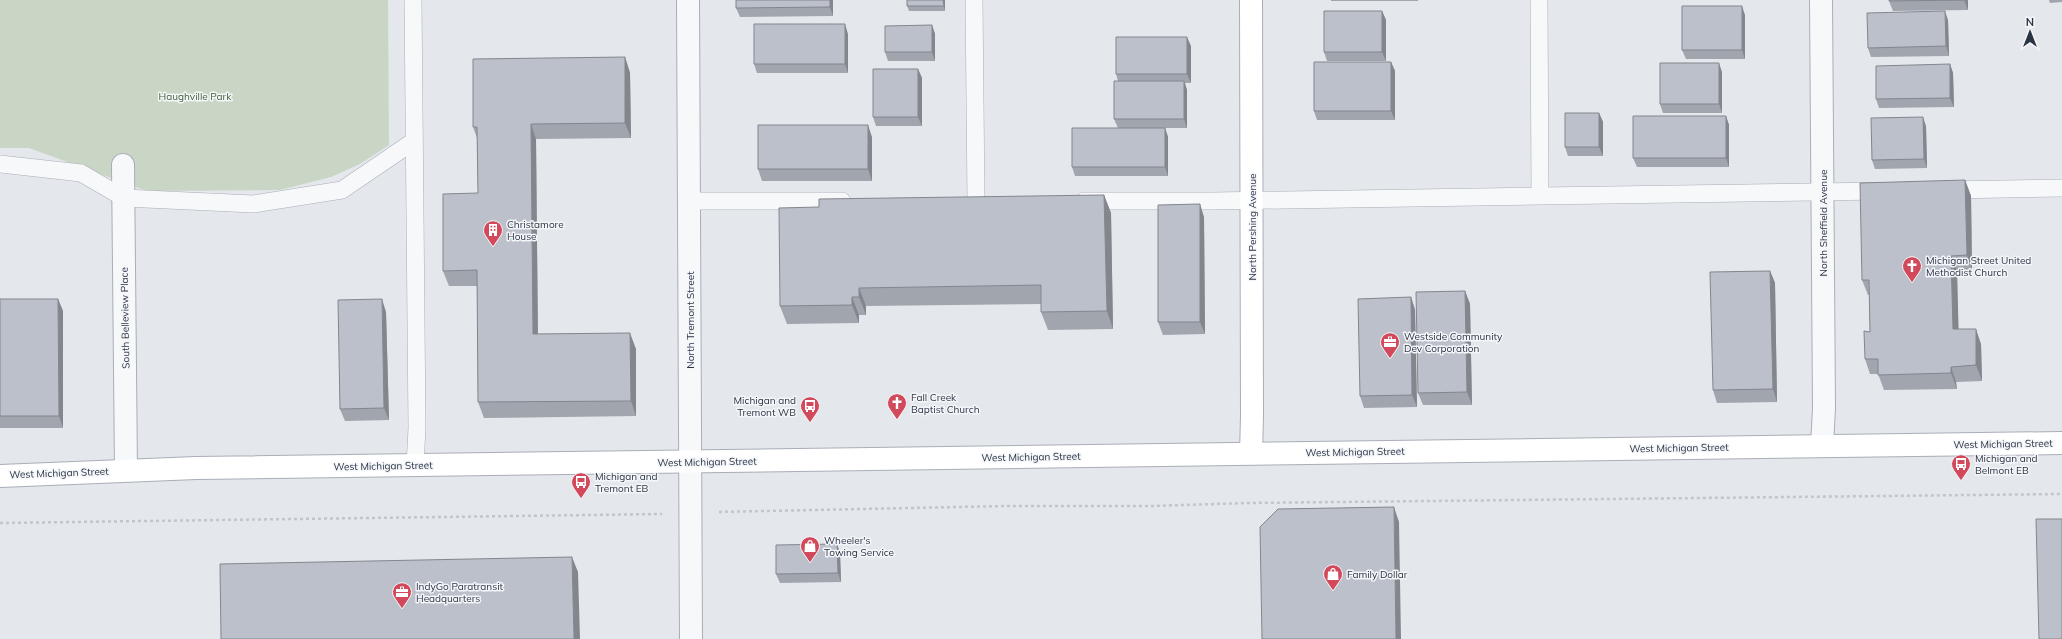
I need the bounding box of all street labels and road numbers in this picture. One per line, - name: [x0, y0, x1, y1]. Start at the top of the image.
- street label: North Sheffield Avenue: [1817, 170, 1830, 276]
- street label: North Pershing Avenue: [1246, 174, 1259, 280]
- street label: South Belleview Place: [118, 267, 132, 369]
- street label: North Tremont Street: [684, 271, 697, 369]
- street label: West Michigan Street: [1953, 437, 2053, 451]
- street label: West Michigan Street: [1629, 441, 1729, 455]
- street label: West Michigan Street: [1305, 445, 1405, 459]
- street label: West Michigan Street: [981, 450, 1081, 464]
- street label: West Michigan Street: [657, 455, 757, 469]
- street label: West Michigan Street: [333, 459, 433, 473]
- street label: West Michigan Street: [9, 465, 109, 481]

